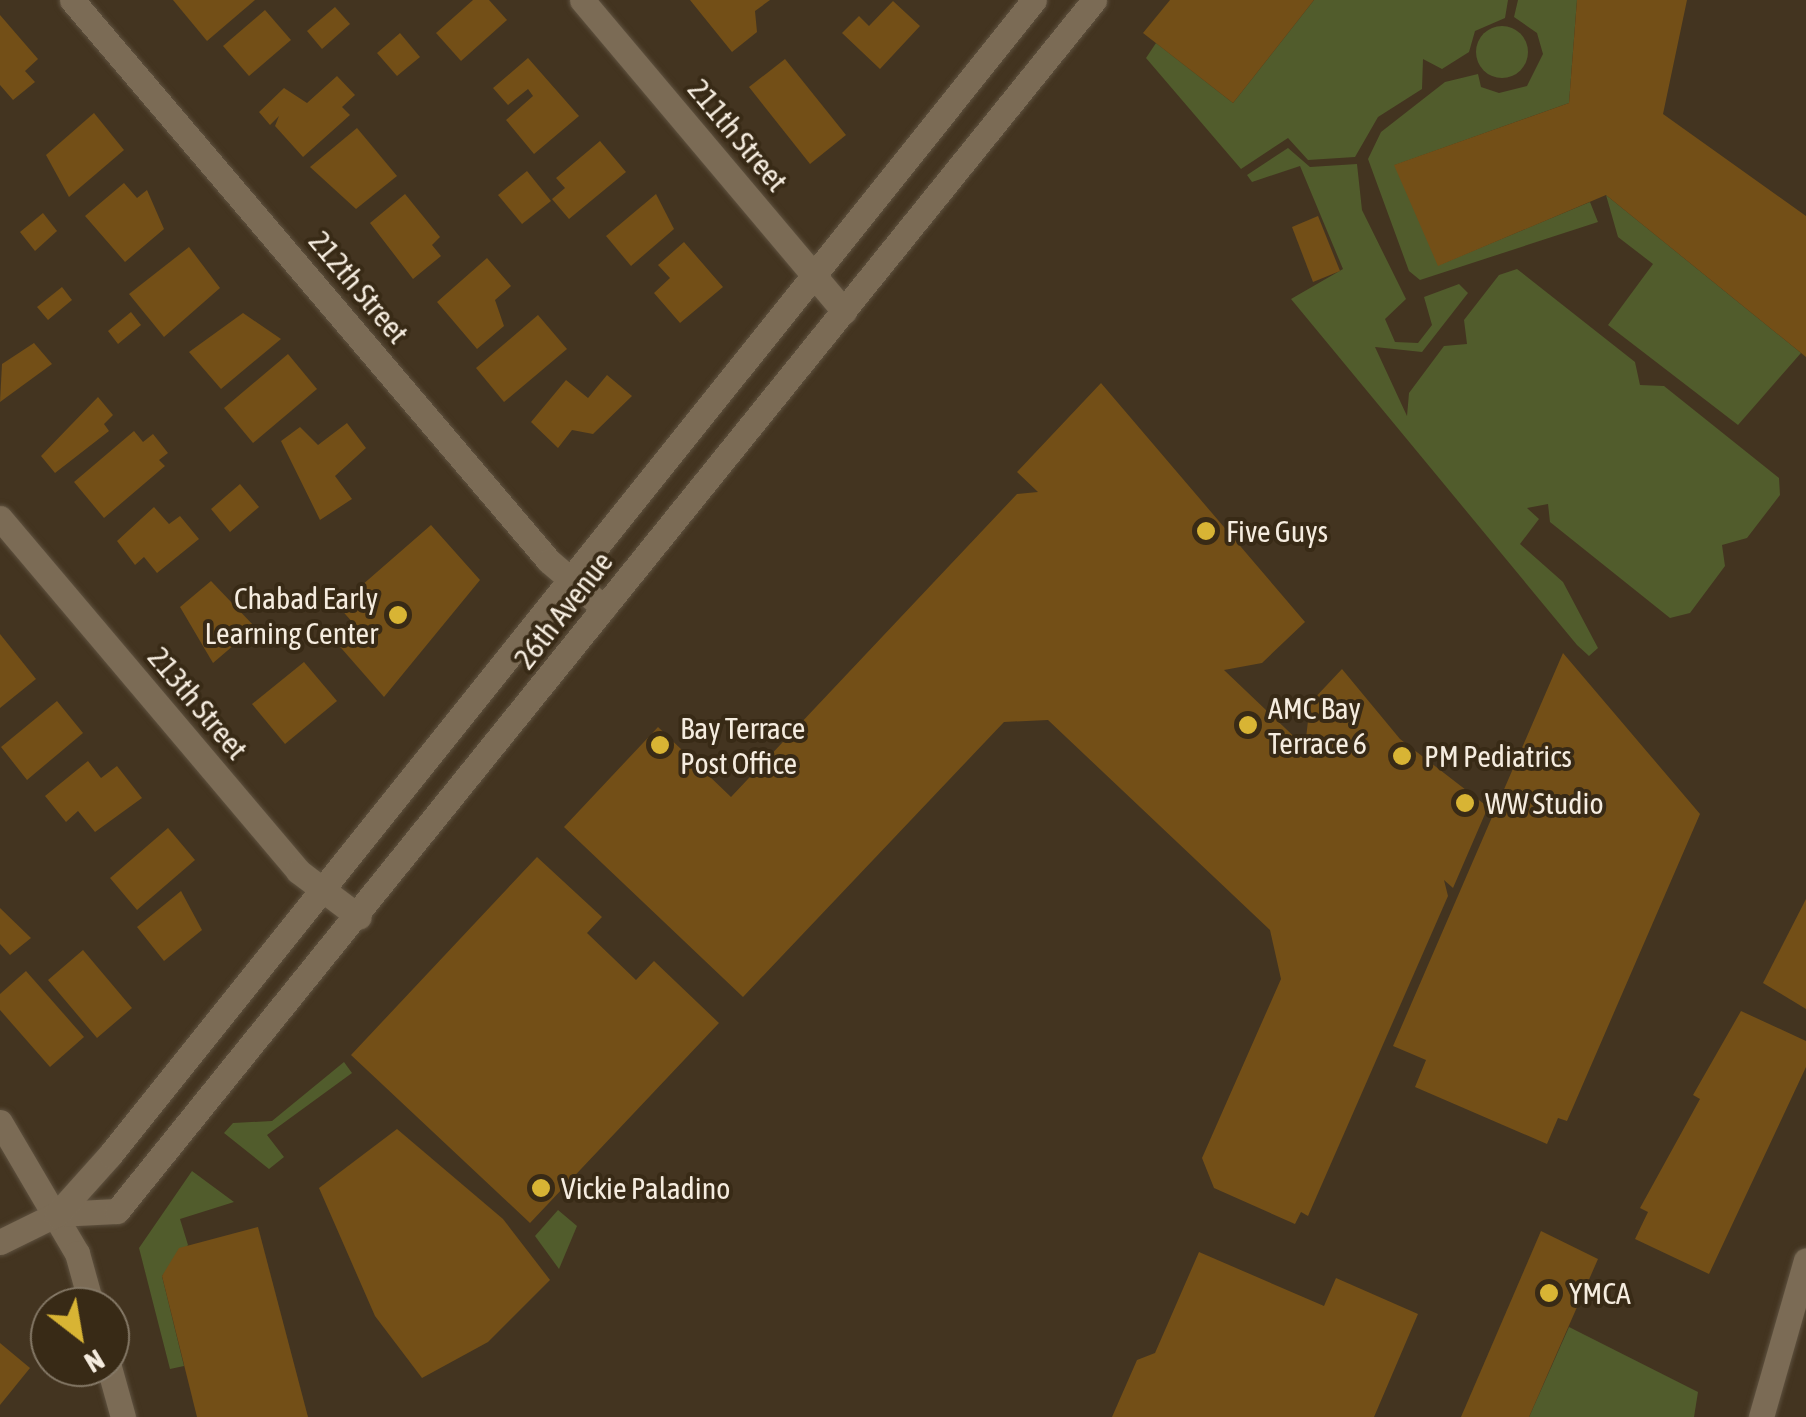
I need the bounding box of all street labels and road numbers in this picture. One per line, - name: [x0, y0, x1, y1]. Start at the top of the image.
- street label: 211th Street: [681, 72, 795, 198]
- street label: 212th Street: [302, 224, 416, 350]
- street label: 26th Avenue: [506, 544, 620, 676]
- street label: 213th Street: [141, 640, 255, 766]

